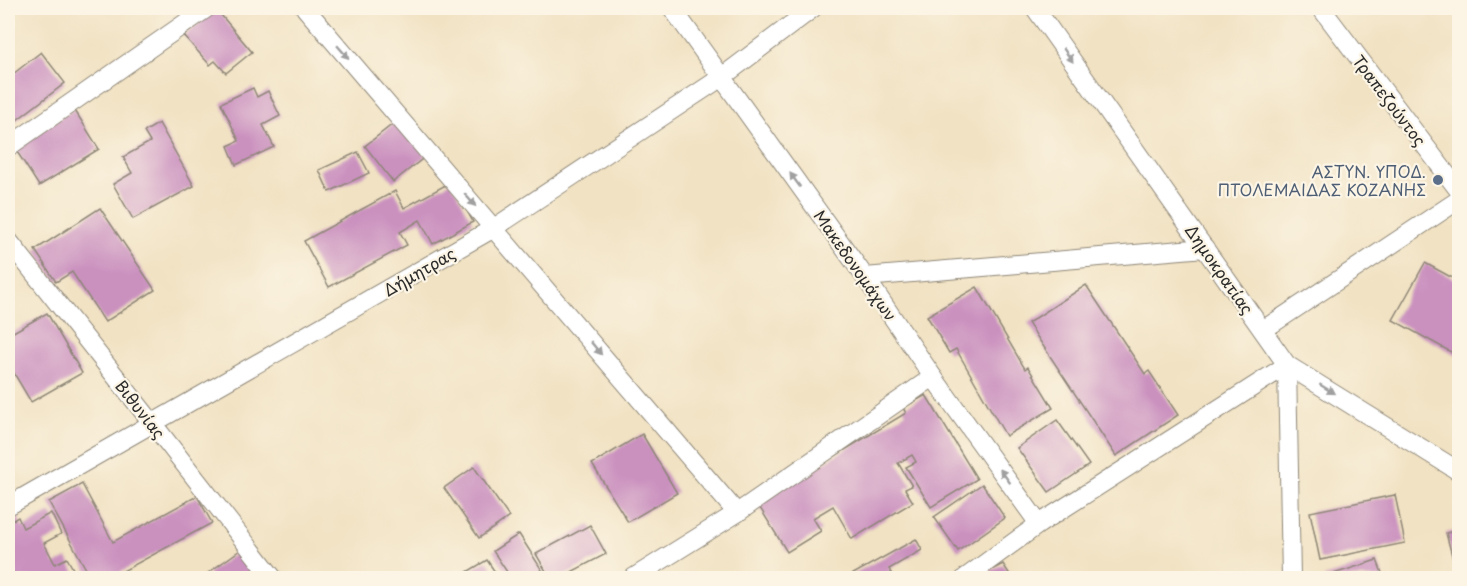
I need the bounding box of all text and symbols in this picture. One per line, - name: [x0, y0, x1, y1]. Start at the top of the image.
- one-way arrow: [336, 44, 349, 59]
- one-way arrow: [1062, 47, 1074, 63]
- street label: Τραπεζούντος: [1348, 49, 1432, 151]
- place label: ΑΣΤΥΝ. ΥΠΟΔ. ΠΤΟΛΕΜΑΙΔΑΣ ΚΟΖΑΝΗΣ: [1218, 159, 1426, 201]
- one-way arrow: [789, 172, 801, 188]
- marker: ΑΣΤΥΝ. ΥΠΟΔ. ΠΤΟΛΕΜΑΙΔΑΣ ΚΟΖΑΝΗΣ: [1431, 173, 1445, 187]
- one-way arrow: [463, 192, 476, 207]
- street label: Μακεδονομάχων: [809, 205, 903, 325]
- street label: Δημοκρατίας: [1180, 219, 1260, 319]
- street label: Δήμητρας: [379, 241, 459, 301]
- one-way arrow: [589, 340, 602, 355]
- street label: Βιθυνίας: [110, 375, 172, 443]
- one-way arrow: [1319, 383, 1335, 394]
- one-way arrow: [999, 469, 1011, 485]

